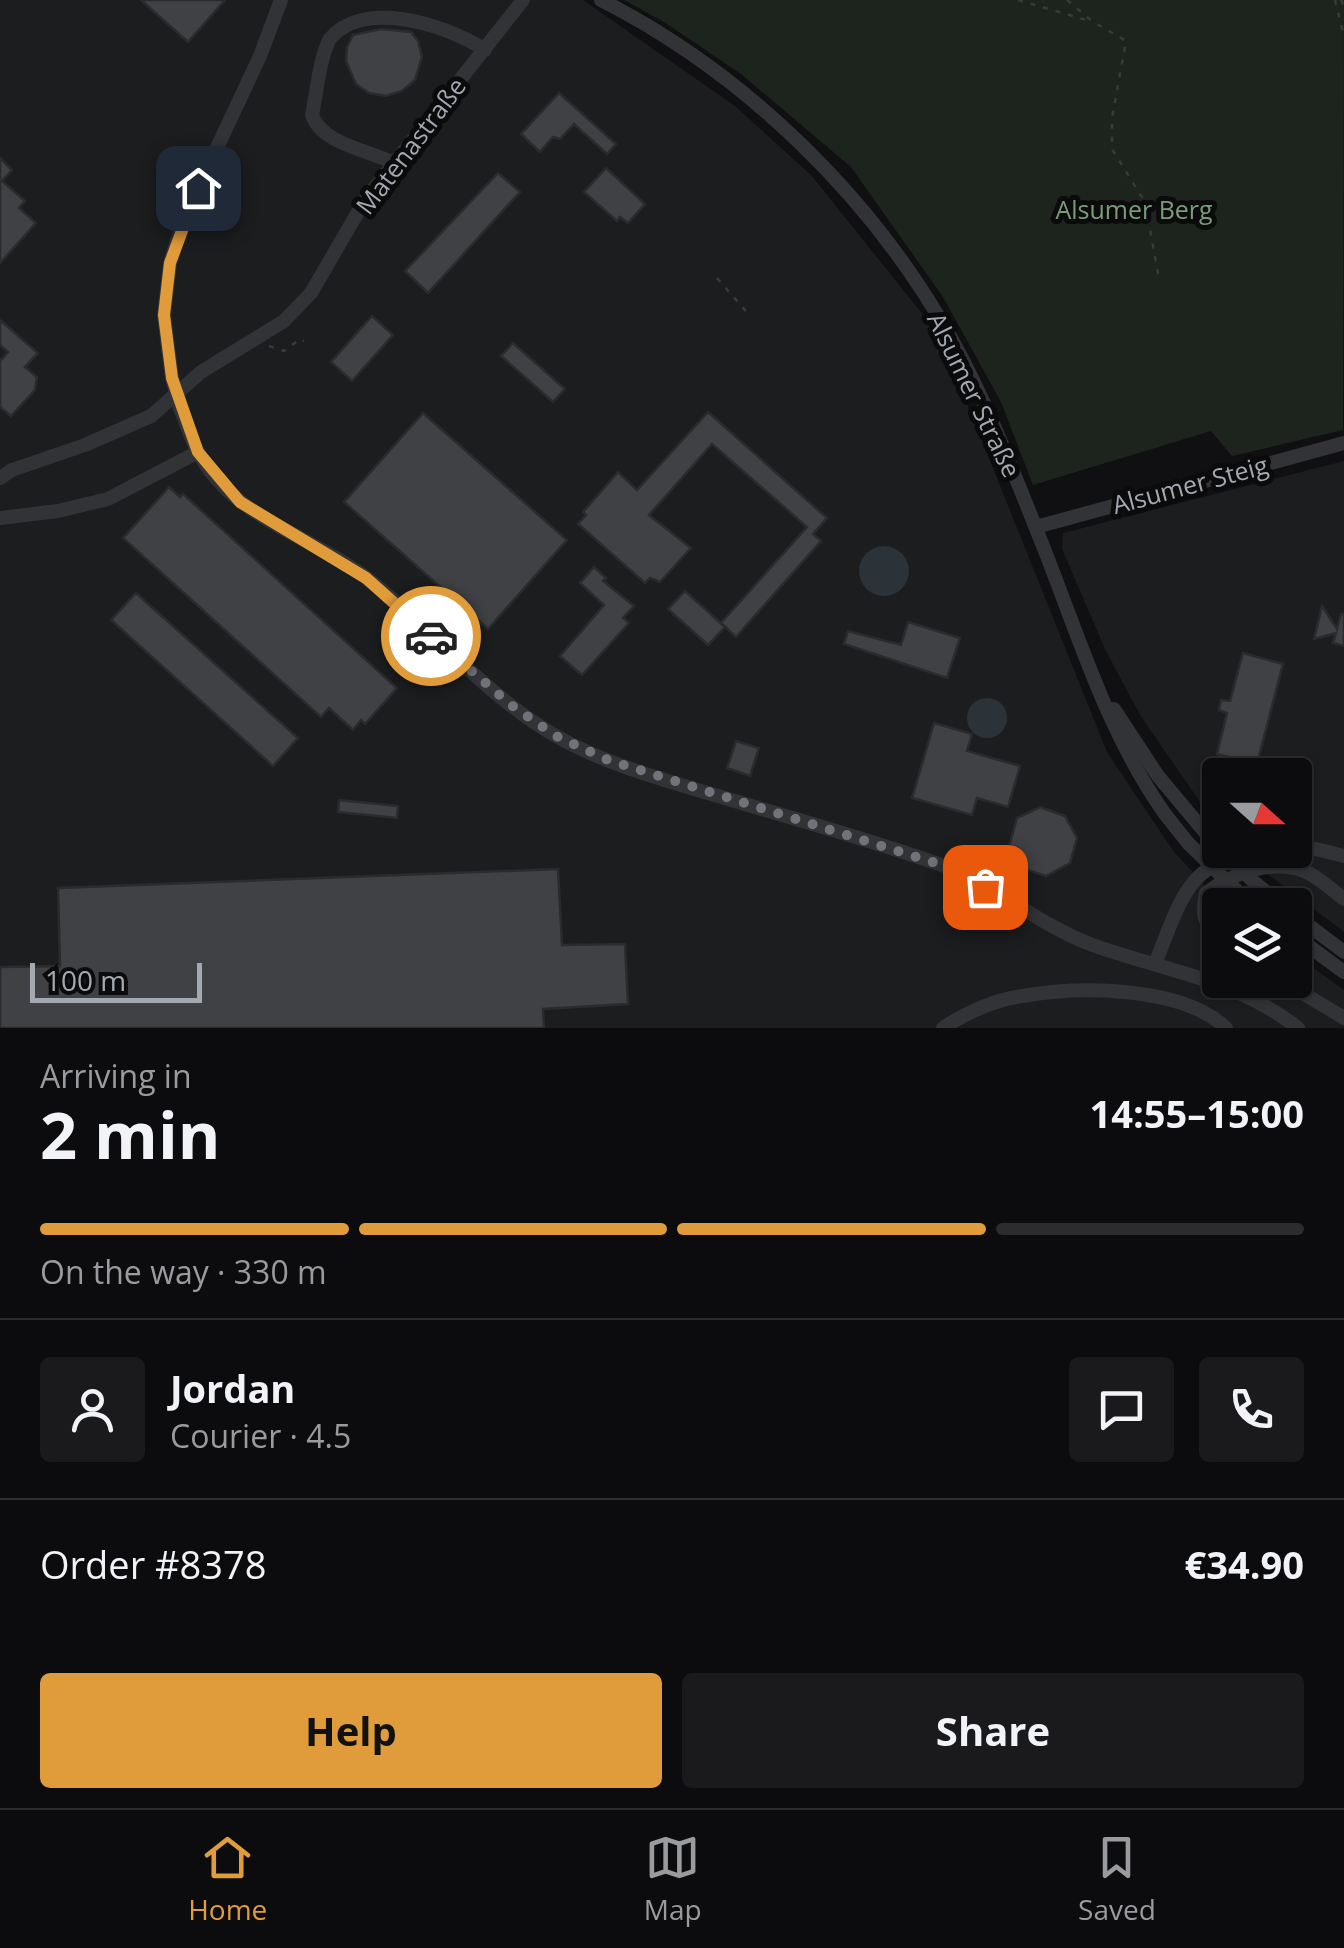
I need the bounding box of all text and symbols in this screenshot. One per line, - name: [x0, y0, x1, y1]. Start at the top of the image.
- street label: Matenastraße: [348, 70, 473, 221]
- pin: [156, 146, 241, 231]
- icon: home: [171, 161, 226, 216]
- park label: Alsumer Berg: [1055, 192, 1213, 226]
- street label: Alsumer Straße: [920, 306, 1030, 483]
- street label: Alsumer Steig: [1108, 447, 1272, 521]
- courier: [381, 586, 481, 686]
- icon: car: [404, 609, 459, 664]
- north arrow: [1202, 758, 1312, 868]
- map controls: [1202, 758, 1312, 998]
- pin: [943, 845, 1028, 930]
- icon: bag: [958, 860, 1013, 915]
- button: layers: [1202, 888, 1312, 998]
- scale bar: [30, 958, 202, 1003]
- text: 100 m: [45, 961, 126, 999]
- text: Arriving in: [40, 1054, 192, 1097]
- text: 14:55–15:00: [1090, 1087, 1304, 1139]
- text: 2 min: [40, 1090, 220, 1178]
- text: On the way · 330 m: [40, 1250, 327, 1293]
- button: person: [40, 1357, 145, 1462]
- button: chat: [1069, 1357, 1174, 1462]
- button: phone: [1199, 1357, 1304, 1462]
- text: Jordan: [170, 1362, 295, 1414]
- text: Courier · 4.5: [170, 1414, 351, 1457]
- text: Order #8378: [40, 1538, 267, 1590]
- text: €34.90: [1185, 1538, 1304, 1590]
- button: Help: [40, 1673, 662, 1788]
- button: Share: [682, 1673, 1304, 1788]
- tab: Home: [188, 1830, 267, 1928]
- tab: Map: [644, 1830, 702, 1928]
- tab: Saved: [1078, 1830, 1156, 1928]

